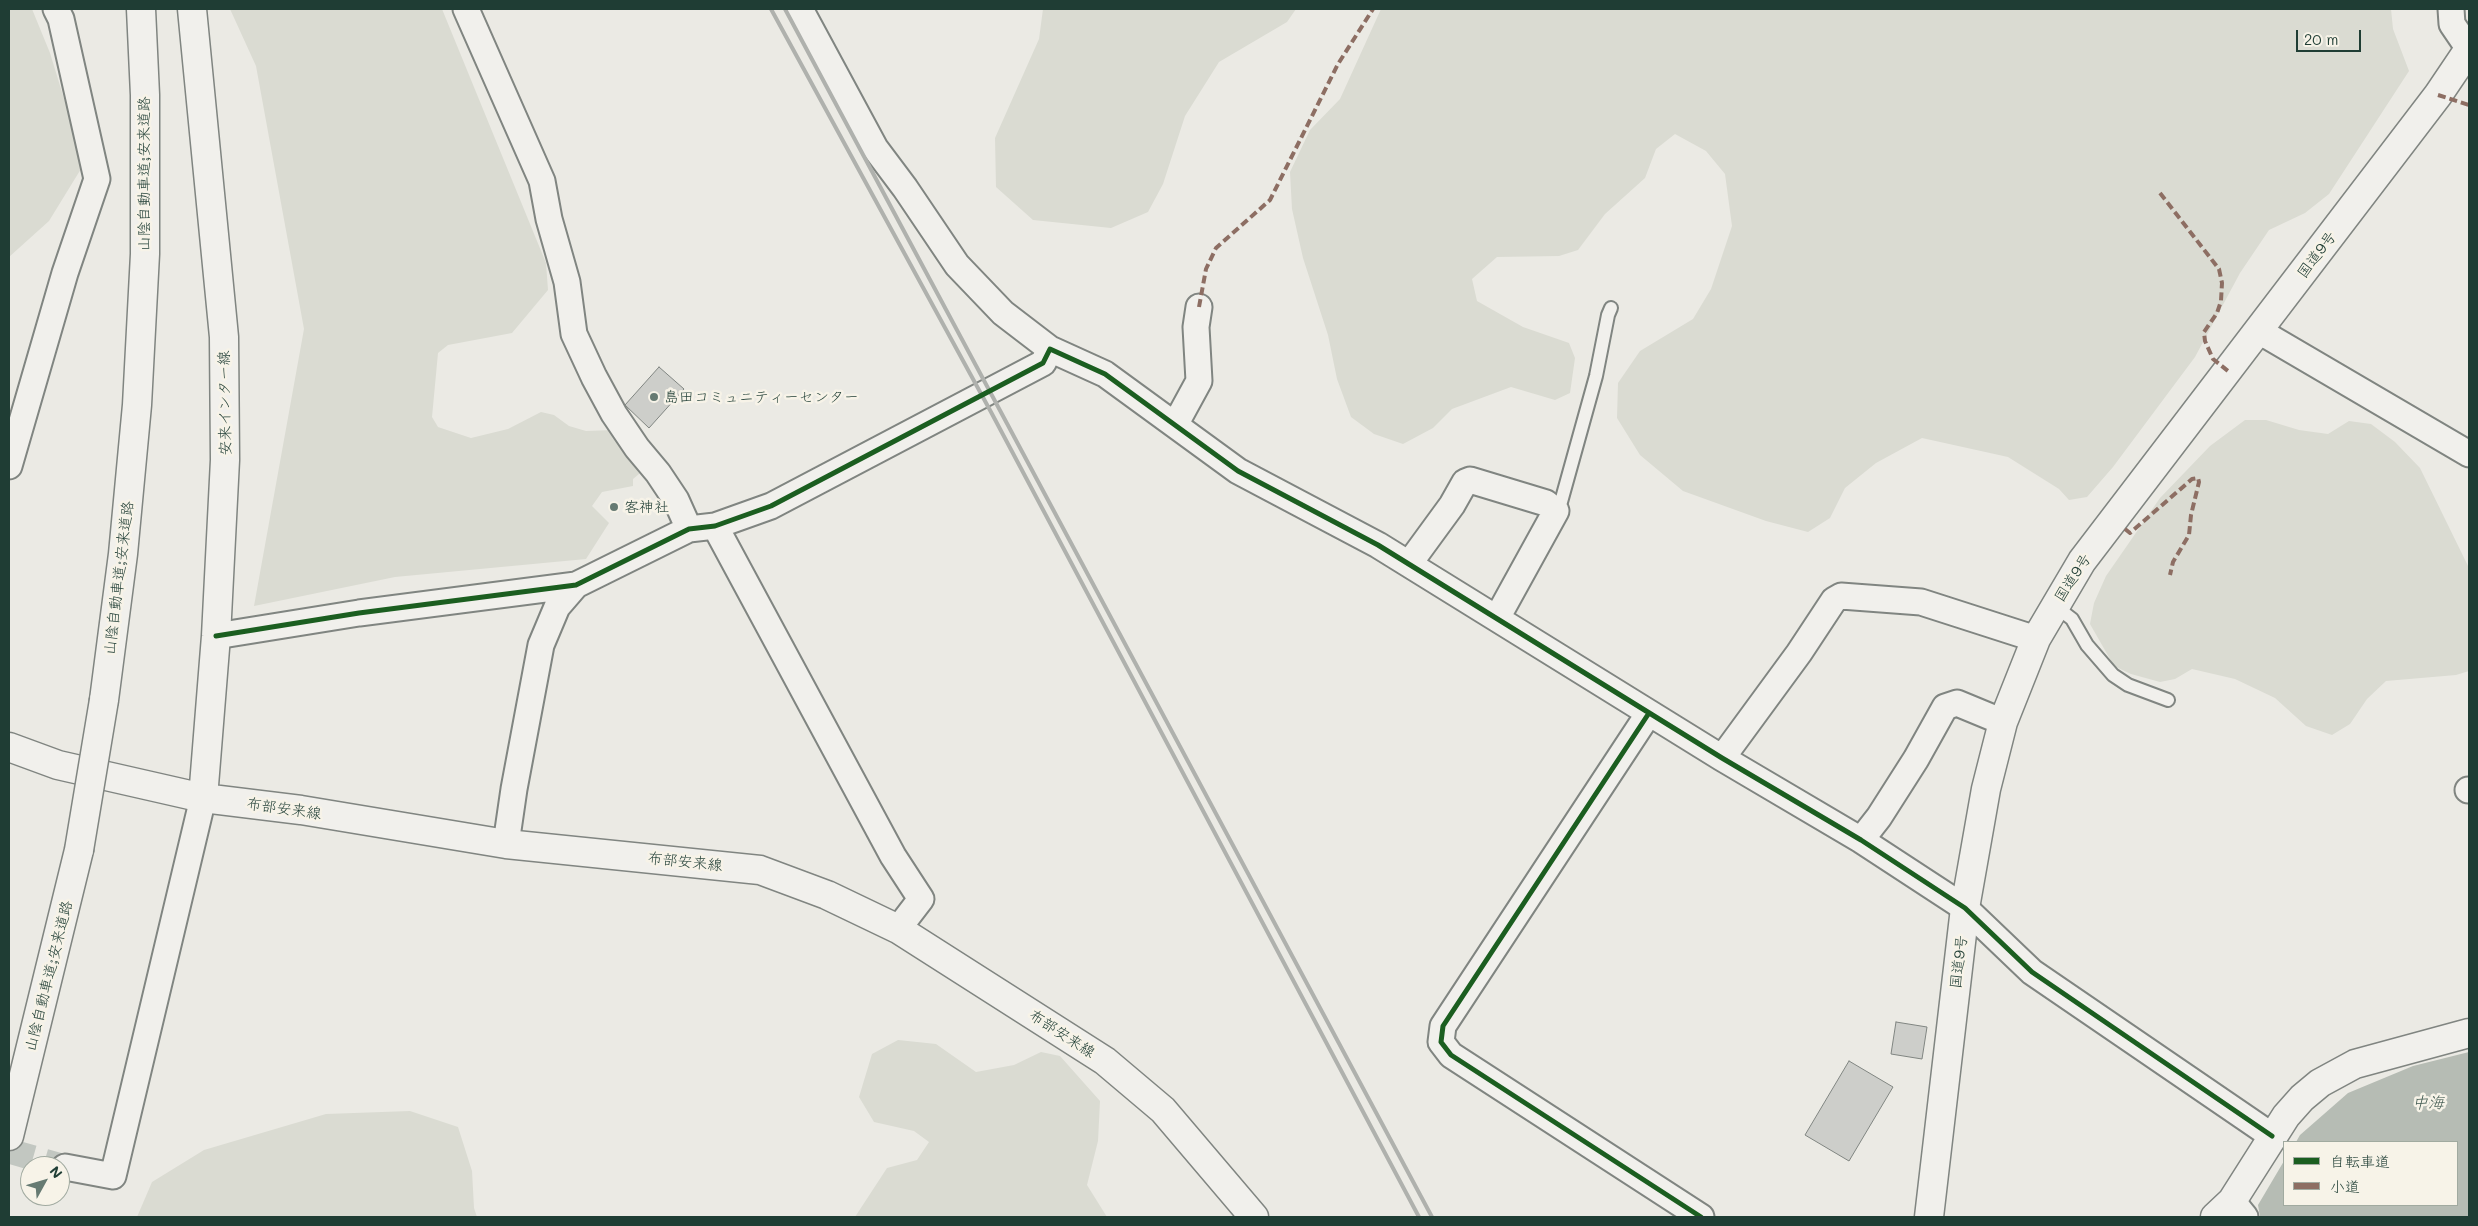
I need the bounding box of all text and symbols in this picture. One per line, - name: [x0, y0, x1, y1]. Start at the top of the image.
- scale bar: [2298, 20, 2363, 52]
- text: 20 m: [2304, 29, 2338, 49]
- street label: 山陰自動車道;安来道路: [135, 97, 153, 251]
- street label: 国道9号: [2294, 228, 2340, 282]
- street label: 安来インター線: [215, 350, 235, 456]
- place label: 島田コミュニティーセンター: [664, 388, 859, 406]
- marker: 島田コミュニティーセンター: [648, 391, 660, 403]
- place label: 客神社: [624, 498, 669, 516]
- street label: 山陰自動車道;安来道路: [101, 500, 137, 656]
- marker: 客神社: [608, 501, 620, 513]
- street label: 国道9号: [2051, 551, 2095, 605]
- street label: 布部安来線: [246, 795, 322, 823]
- street label: 布部安来線: [647, 849, 723, 875]
- street label: 山陰自動車道;安来道路: [22, 899, 76, 1053]
- street label: 国道9号: [1947, 934, 1971, 990]
- street label: 布部安来線: [1026, 1006, 1098, 1062]
- water label: 中海: [2412, 1093, 2444, 1113]
- legend: [2283, 1141, 2458, 1206]
- text: 自転車道: [2330, 1151, 2390, 1171]
- north arrow: [20, 1156, 70, 1206]
- text: N: [46, 1162, 67, 1182]
- text: 小道: [2330, 1176, 2360, 1196]

